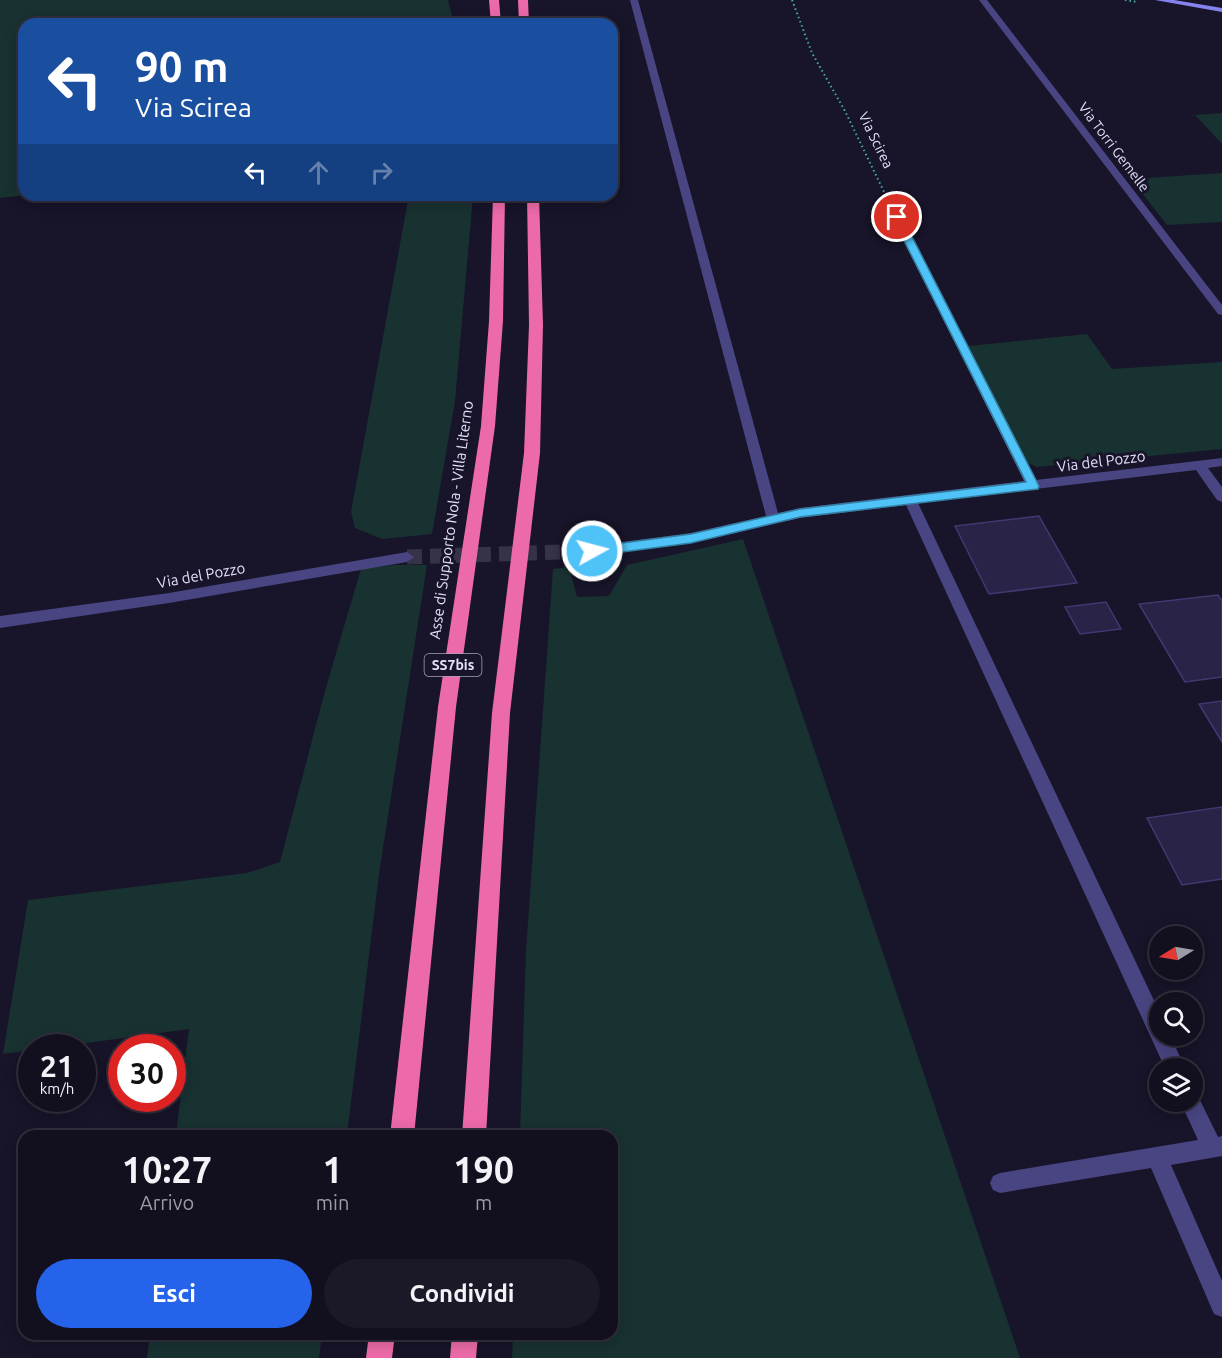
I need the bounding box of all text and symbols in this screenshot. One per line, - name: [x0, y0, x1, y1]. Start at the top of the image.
- icon: left: [36, 42, 114, 120]
- text: 90 m: [135, 43, 229, 90]
- text: Via Scirea: [135, 92, 252, 122]
- street label: Via Torri Gemelle: [1075, 99, 1153, 195]
- street label: Via Scirea: [856, 109, 896, 171]
- icon: left: [239, 156, 272, 189]
- icon: ahead: [302, 156, 335, 189]
- icon: right: [365, 156, 398, 189]
- pin: [871, 191, 922, 242]
- icon: arrive: [880, 200, 913, 233]
- street label: Asse di Supporto Nola - Villa Literno: [426, 400, 476, 640]
- street label: Via del Pozzo: [1056, 447, 1146, 475]
- position arrow: [560, 519, 624, 583]
- street label: Via del Pozzo: [156, 559, 246, 591]
- road number: SS7bis: [424, 654, 482, 676]
- north arrow: [1149, 926, 1203, 980]
- map controls: [1149, 926, 1203, 1112]
- button: search: [1149, 992, 1203, 1046]
- speed limit sign: 30: [108, 1034, 186, 1112]
- text: 21: [40, 1049, 74, 1083]
- button: layers: [1149, 1058, 1203, 1112]
- text: km/h: [40, 1080, 74, 1097]
- text: 10:27: [122, 1149, 212, 1190]
- text: 1: [322, 1149, 343, 1190]
- text: 190: [453, 1149, 514, 1190]
- text: Arrivo: [140, 1191, 194, 1214]
- text: min: [316, 1191, 349, 1214]
- text: m: [475, 1191, 492, 1214]
- button: Esci: [36, 1259, 312, 1328]
- button: Condividi: [324, 1259, 600, 1328]

